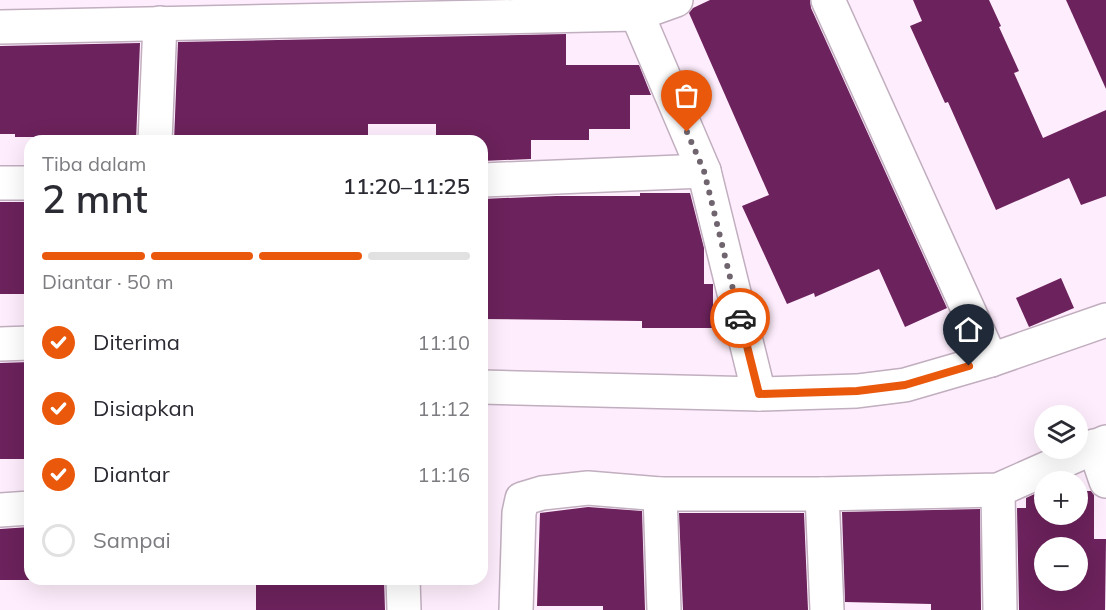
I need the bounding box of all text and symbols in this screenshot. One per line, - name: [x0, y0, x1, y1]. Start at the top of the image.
- pin: [661, 70, 712, 132]
- icon: bag: [670, 79, 703, 112]
- text: Tiba dalam: [42, 151, 146, 176]
- text: 11:20–11:25: [343, 172, 470, 200]
- text: 2 mnt: [42, 174, 148, 223]
- text: Diantar · 50 m: [42, 269, 174, 294]
- courier: [710, 288, 770, 348]
- icon: car: [724, 302, 757, 335]
- pin: [943, 304, 994, 366]
- icon: home: [952, 313, 985, 346]
- icon: check: [42, 326, 75, 359]
- text: Diterima: [93, 328, 180, 356]
- text: 11:10: [417, 330, 470, 355]
- icon: check: [42, 392, 75, 425]
- text: Disiapkan: [93, 394, 195, 422]
- text: 11:12: [417, 396, 470, 421]
- map controls: [1034, 405, 1088, 591]
- button: layers: [1034, 405, 1088, 459]
- icon: check: [42, 458, 75, 491]
- text: Diantar: [93, 460, 170, 488]
- text: 11:16: [417, 462, 470, 487]
- button: +: [1034, 471, 1088, 525]
- text: Sampai: [93, 526, 171, 554]
- button: −: [1034, 537, 1088, 591]

